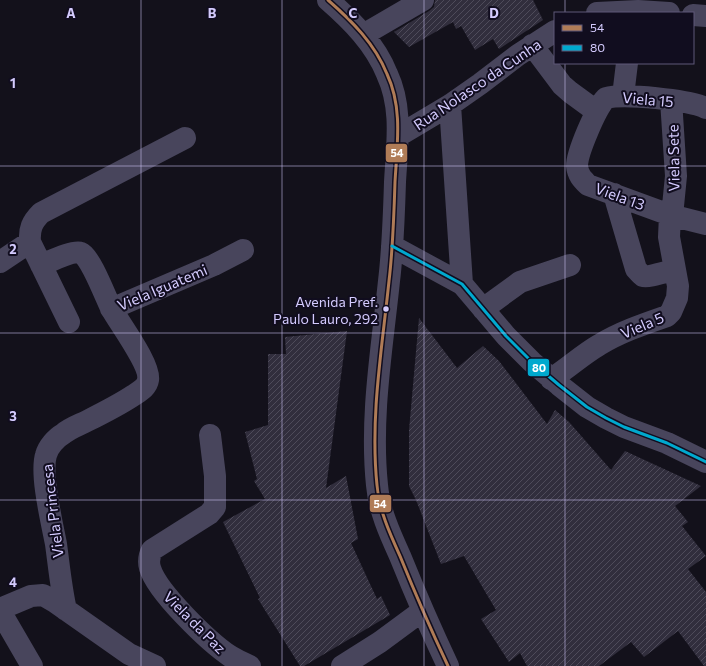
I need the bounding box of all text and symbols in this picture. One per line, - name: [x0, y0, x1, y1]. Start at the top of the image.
- text: A: [66, 5, 76, 21]
- text: B: [208, 5, 217, 21]
- text: C: [349, 5, 358, 21]
- text: D: [489, 5, 499, 21]
- legend: [554, 12, 694, 64]
- text: 54: [590, 20, 604, 34]
- street label: Rua Nolasco da Cunha: [410, 35, 544, 133]
- text: 80: [590, 40, 605, 54]
- text: 1: [10, 75, 16, 91]
- street label: Viela 15: [622, 88, 674, 110]
- street label: Viela Sete: [663, 124, 683, 192]
- line badge: 54: [385, 143, 408, 163]
- text: 54: [390, 146, 404, 159]
- street label: Viela 13: [593, 179, 647, 213]
- text: 2: [9, 241, 17, 257]
- street label: Viela Iguatemi: [114, 260, 210, 314]
- place label: Avenida Pref. Paulo Lauro, 292: [273, 293, 378, 327]
- marker: Avenida Pref. Paulo Lauro, 292: [381, 304, 391, 314]
- street label: Viela 5: [618, 308, 666, 342]
- line badge: 80: [527, 358, 550, 377]
- text: 80: [532, 361, 546, 374]
- text: 3: [9, 408, 17, 424]
- street label: Viela Princesa: [37, 463, 67, 559]
- line badge: 54: [369, 494, 392, 513]
- text: 54: [373, 497, 387, 510]
- text: 4: [9, 574, 17, 590]
- street label: Viela da Paz: [160, 587, 230, 657]

